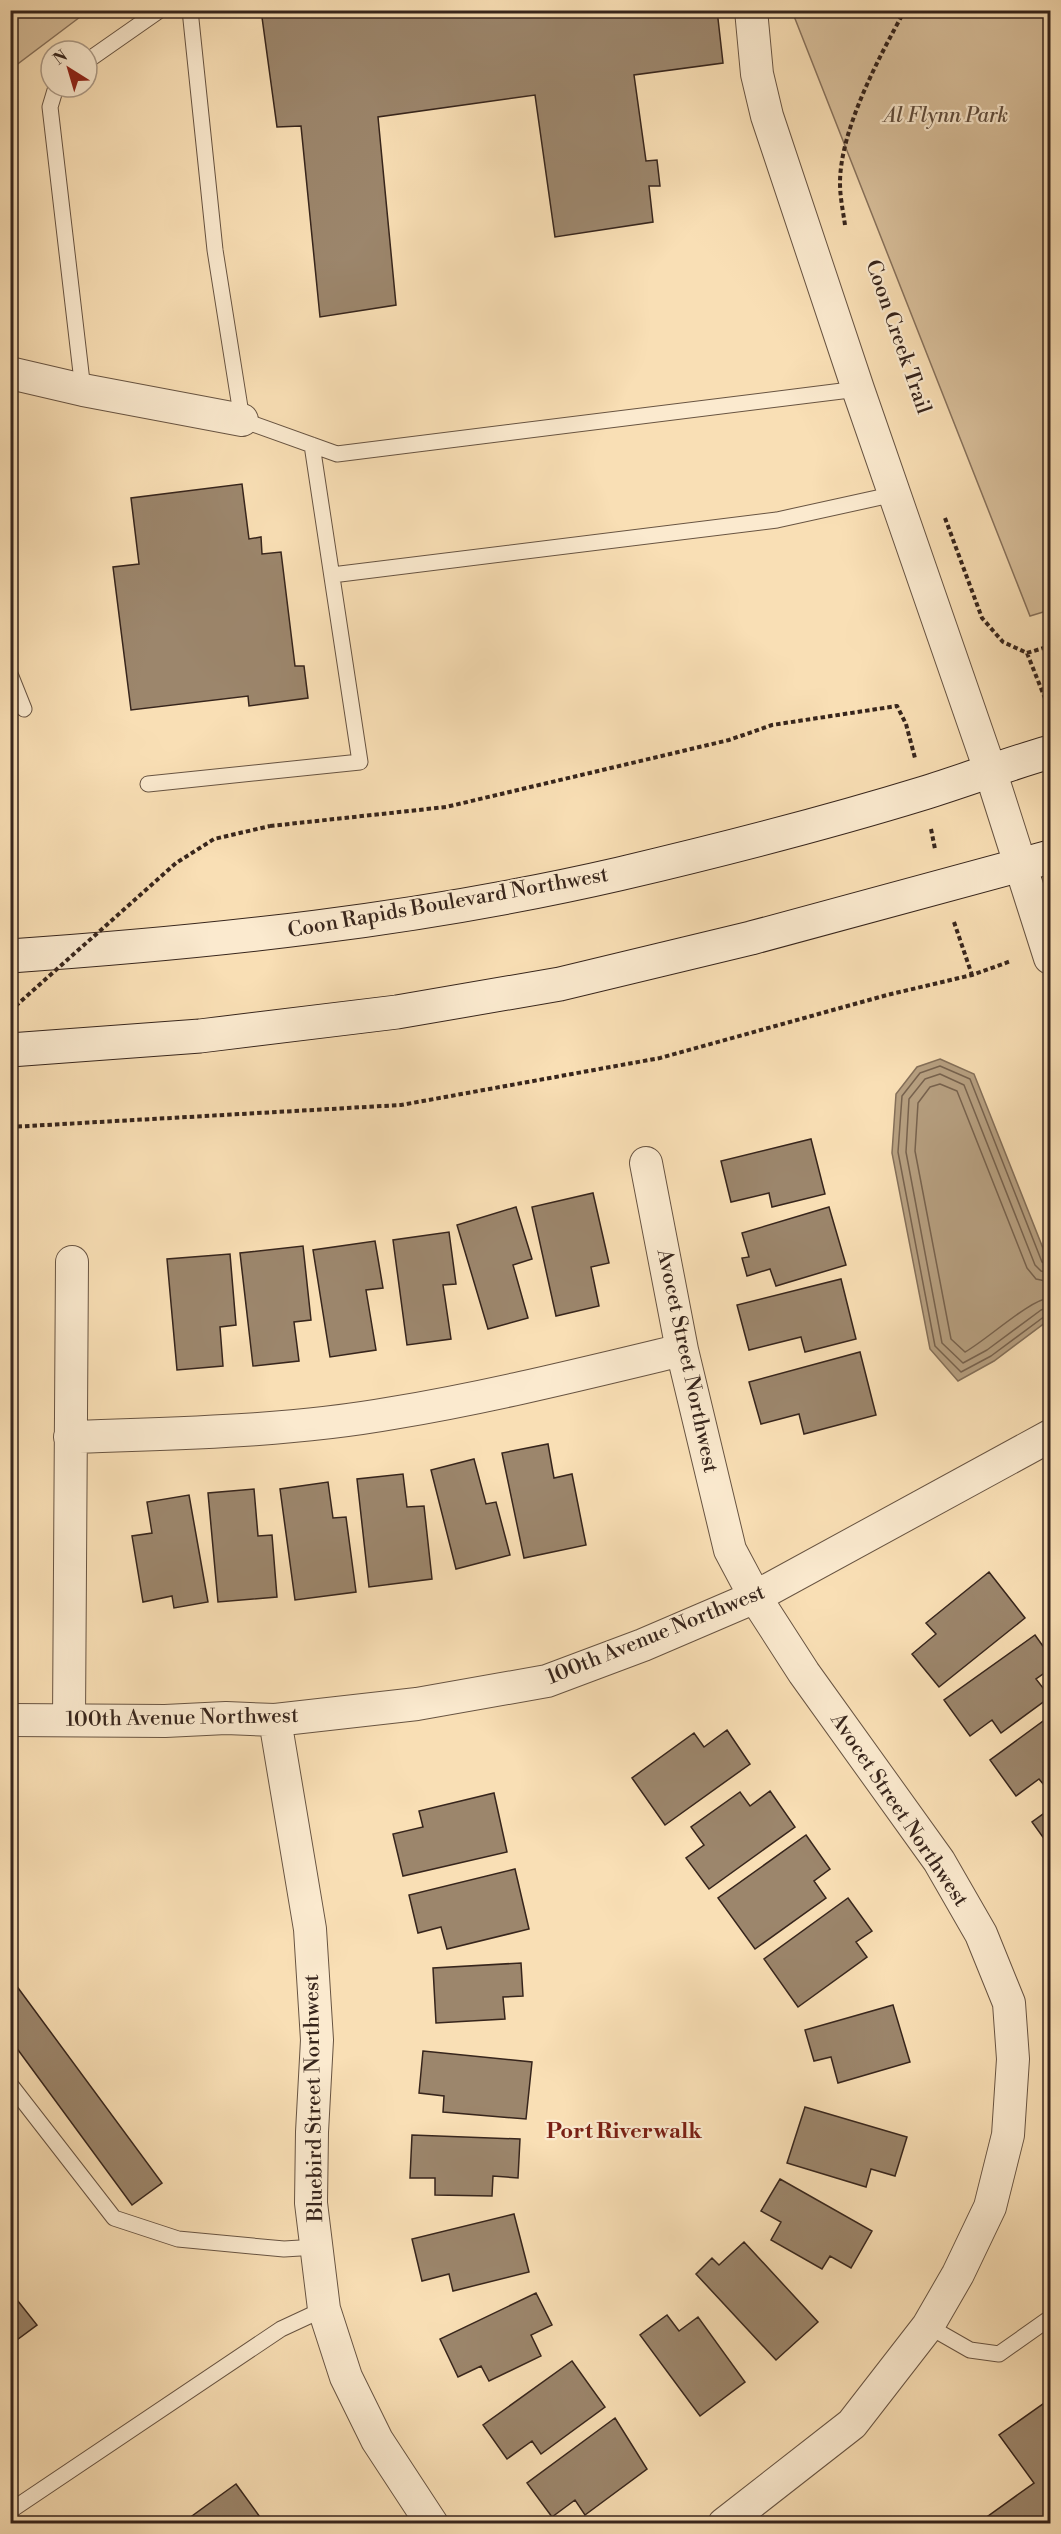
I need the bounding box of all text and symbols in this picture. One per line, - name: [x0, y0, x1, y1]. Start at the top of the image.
- north arrow: [39, 39, 99, 99]
- text: N: [50, 46, 72, 70]
- park label: Al Flynn Park: [882, 103, 1008, 129]
- street label: Coon Creek Trail: [859, 256, 937, 418]
- street label: Coon Rapids Boulevard Northwest: [286, 862, 611, 944]
- street label: Avocet Street Northwest: [650, 1246, 724, 1476]
- street label: 100th Avenue Northwest: [543, 1579, 769, 1691]
- street label: 100th Avenue Northwest: [65, 1703, 299, 1733]
- street label: Avocet Street Northwest: [824, 1707, 974, 1912]
- street label: Bluebird Street Northwest: [299, 1973, 329, 2223]
- district label: Port Riverwalk: [546, 2118, 702, 2145]

